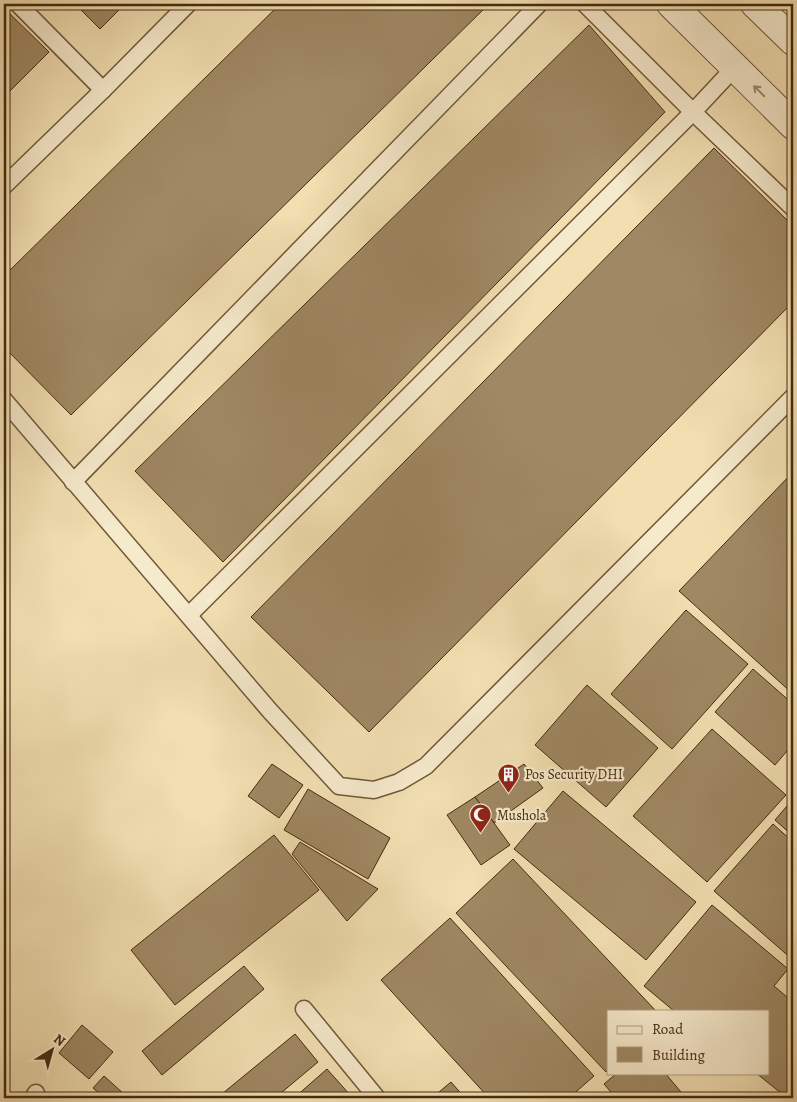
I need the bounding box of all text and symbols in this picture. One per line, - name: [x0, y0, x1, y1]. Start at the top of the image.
- one-way arrow: [753, 85, 765, 97]
- building icon: Pos Security DHI: [497, 762, 521, 793]
- place label: Pos Security DHI: [525, 765, 623, 784]
- mosque icon: Mushola: [469, 803, 493, 834]
- place label: Mushola: [497, 806, 547, 825]
- legend: [607, 1010, 770, 1074]
- text: Road: [652, 1019, 684, 1039]
- north arrow: [28, 1024, 78, 1074]
- text: N: [50, 1029, 69, 1051]
- text: Building: [652, 1045, 705, 1065]

